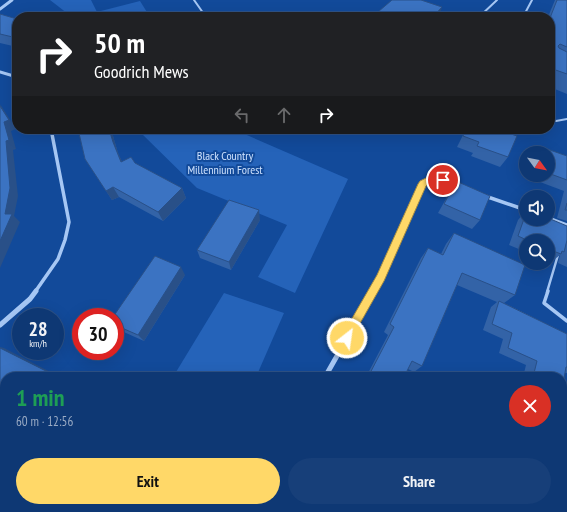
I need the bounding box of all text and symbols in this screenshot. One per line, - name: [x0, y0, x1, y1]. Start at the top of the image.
- text: 50 m: [94, 24, 145, 61]
- icon: right: [28, 28, 80, 80]
- text: Goodrich Mews: [94, 60, 189, 83]
- icon: left: [231, 104, 253, 126]
- icon: ahead: [273, 104, 295, 126]
- icon: right: [315, 104, 337, 126]
- north arrow: [519, 146, 555, 182]
- map controls: [519, 146, 555, 270]
- park label: Black Country Millennium Forest: [187, 148, 263, 177]
- pin: [426, 163, 460, 197]
- icon: arrive: [432, 169, 454, 191]
- button: sound: [519, 190, 555, 226]
- button: search: [519, 234, 555, 270]
- speed limit sign: 30: [72, 308, 124, 360]
- text: 28: [28, 316, 48, 342]
- position arrow: [326, 317, 368, 359]
- text: km/h: [29, 337, 47, 350]
- text: 1 min: [16, 382, 64, 413]
- button: close: [509, 385, 551, 427]
- text: 60 m · 12:56: [16, 413, 73, 430]
- button: Exit: [16, 458, 280, 504]
- button: Share: [288, 458, 551, 504]

